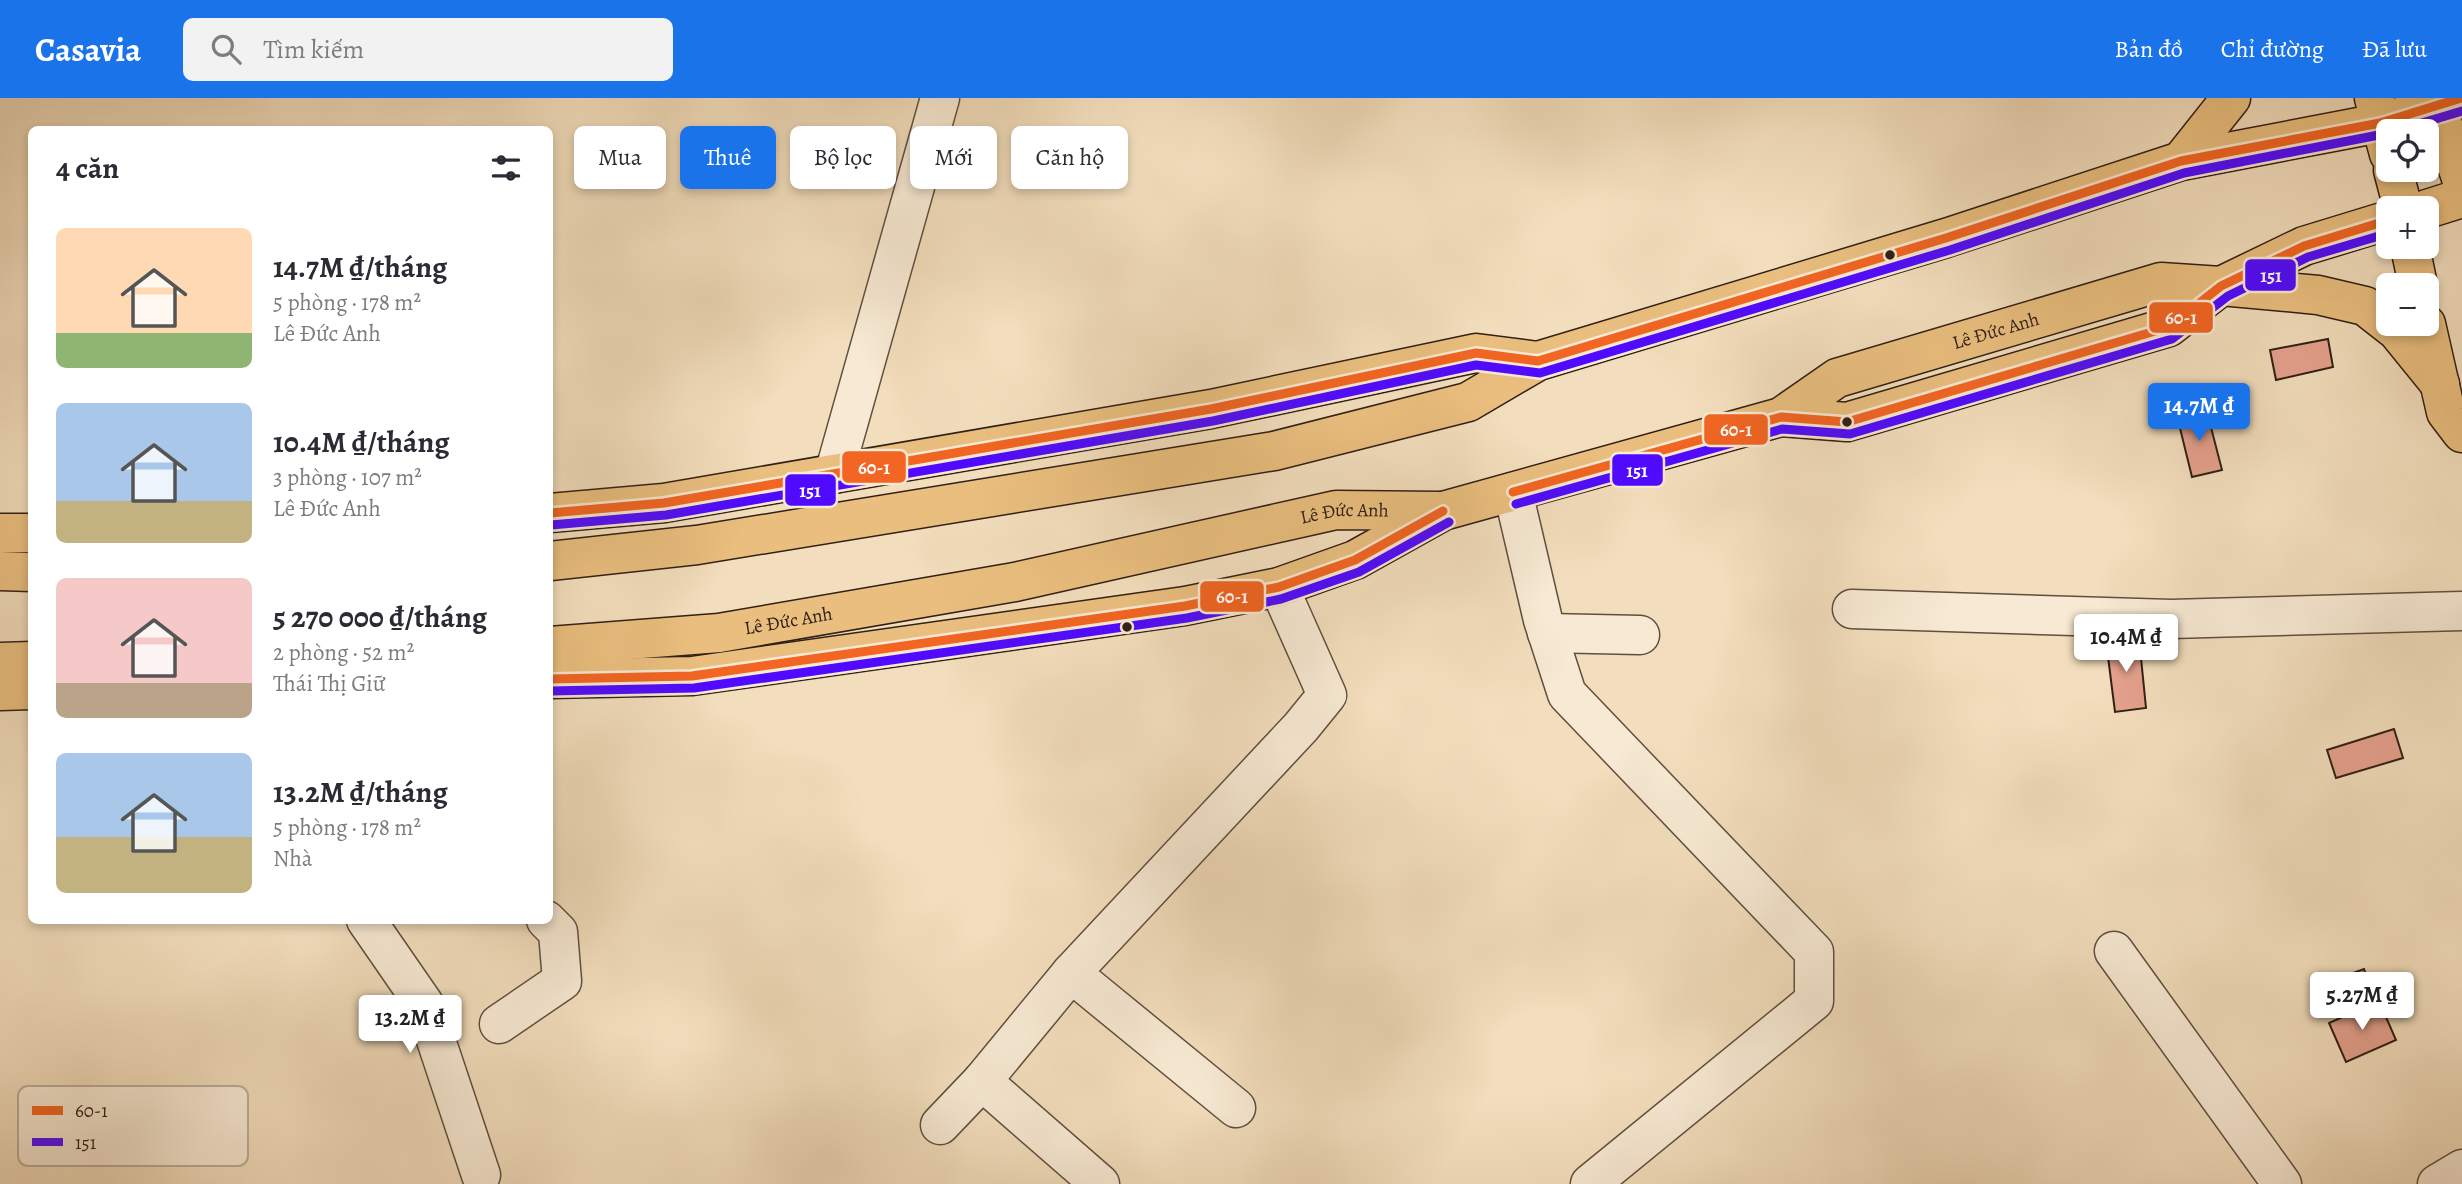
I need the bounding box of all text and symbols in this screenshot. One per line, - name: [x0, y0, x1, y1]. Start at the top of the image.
- search box: [183, 18, 673, 81]
- text: Casavia: [35, 27, 141, 72]
- icon: search: [207, 30, 245, 68]
- text: Tìm kiếm: [263, 32, 364, 67]
- text: Bản đồ: [2115, 33, 2183, 65]
- text: Chỉ đường: [2221, 33, 2324, 65]
- text: Đã lưu: [2362, 33, 2427, 65]
- map controls: [2376, 119, 2439, 336]
- button: locate: [2376, 119, 2439, 182]
- chip: Mua: [574, 126, 666, 189]
- chip: Thuê: [680, 126, 776, 189]
- chip: Bộ lọc: [790, 126, 896, 189]
- chip: Mới: [910, 126, 997, 189]
- chip: Căn hộ: [1011, 126, 1128, 189]
- text: 4 căn: [56, 148, 119, 188]
- icon: filters: [487, 149, 525, 187]
- button: +: [2376, 196, 2439, 259]
- text: 14.7M ₫/tháng: [273, 247, 447, 287]
- unlabelled marker: [1883, 248, 1897, 262]
- icon: home: [112, 256, 196, 340]
- line badge: 151: [2244, 258, 2297, 292]
- text: 151: [2260, 263, 2282, 289]
- button: −: [2376, 273, 2439, 336]
- text: 5 phòng · 178 m²: [273, 287, 421, 318]
- line badge: 60-1: [2148, 301, 2214, 334]
- text: 60-1: [2165, 305, 2197, 331]
- street label: Lê Đức Anh: [1949, 306, 2042, 356]
- text: Lê Đức Anh: [273, 318, 381, 349]
- pin: 14.7M ₫: [2134, 384, 2264, 443]
- text: 14.7M ₫: [2164, 390, 2234, 421]
- line badge: 60-1: [1703, 413, 1769, 446]
- unlabelled marker: [1840, 415, 1854, 429]
- text: 60-1: [1720, 417, 1752, 443]
- text: 10.4M ₫/tháng: [273, 422, 450, 462]
- icon: home: [112, 431, 196, 515]
- line badge: 60-1: [841, 450, 907, 484]
- line badge: 151: [1611, 453, 1664, 487]
- text: 60-1: [858, 455, 890, 481]
- text: 151: [1626, 458, 1648, 484]
- text: 3 phòng · 107 m²: [273, 462, 422, 493]
- line badge: 151: [784, 473, 837, 507]
- text: 151: [799, 478, 821, 504]
- text: Lê Đức Anh: [273, 493, 381, 524]
- street label: Lê Đức Anh: [1298, 497, 1389, 531]
- line badge: 60-1: [1199, 580, 1265, 613]
- text: 60-1: [1216, 584, 1248, 610]
- text: 5 270 000 ₫/tháng: [273, 597, 487, 637]
- street label: Lê Đức Anh: [742, 601, 835, 641]
- icon: home: [112, 606, 196, 690]
- pin: 10.4M ₫: [2061, 614, 2191, 674]
- unlabelled marker: [1120, 620, 1134, 634]
- text: 10.4M ₫: [2090, 621, 2162, 652]
- text: 2 phòng · 52 m²: [273, 637, 414, 668]
- text: Thái Thị Giữ: [273, 668, 385, 699]
- text: 13.2M ₫/tháng: [273, 772, 448, 812]
- icon: home: [112, 781, 196, 865]
- text: 5 phòng · 178 m²: [273, 812, 421, 843]
- text: Nhà: [273, 843, 313, 874]
- pin: 5.27M ₫: [2297, 972, 2427, 1032]
- text: 5.27M ₫: [2326, 979, 2398, 1010]
- pin: 13.2M ₫: [345, 996, 475, 1055]
- text: 13.2M ₫: [375, 1002, 445, 1033]
- legend: [18, 1086, 248, 1166]
- text: 60-1: [75, 1098, 108, 1124]
- text: 151: [75, 1130, 97, 1156]

